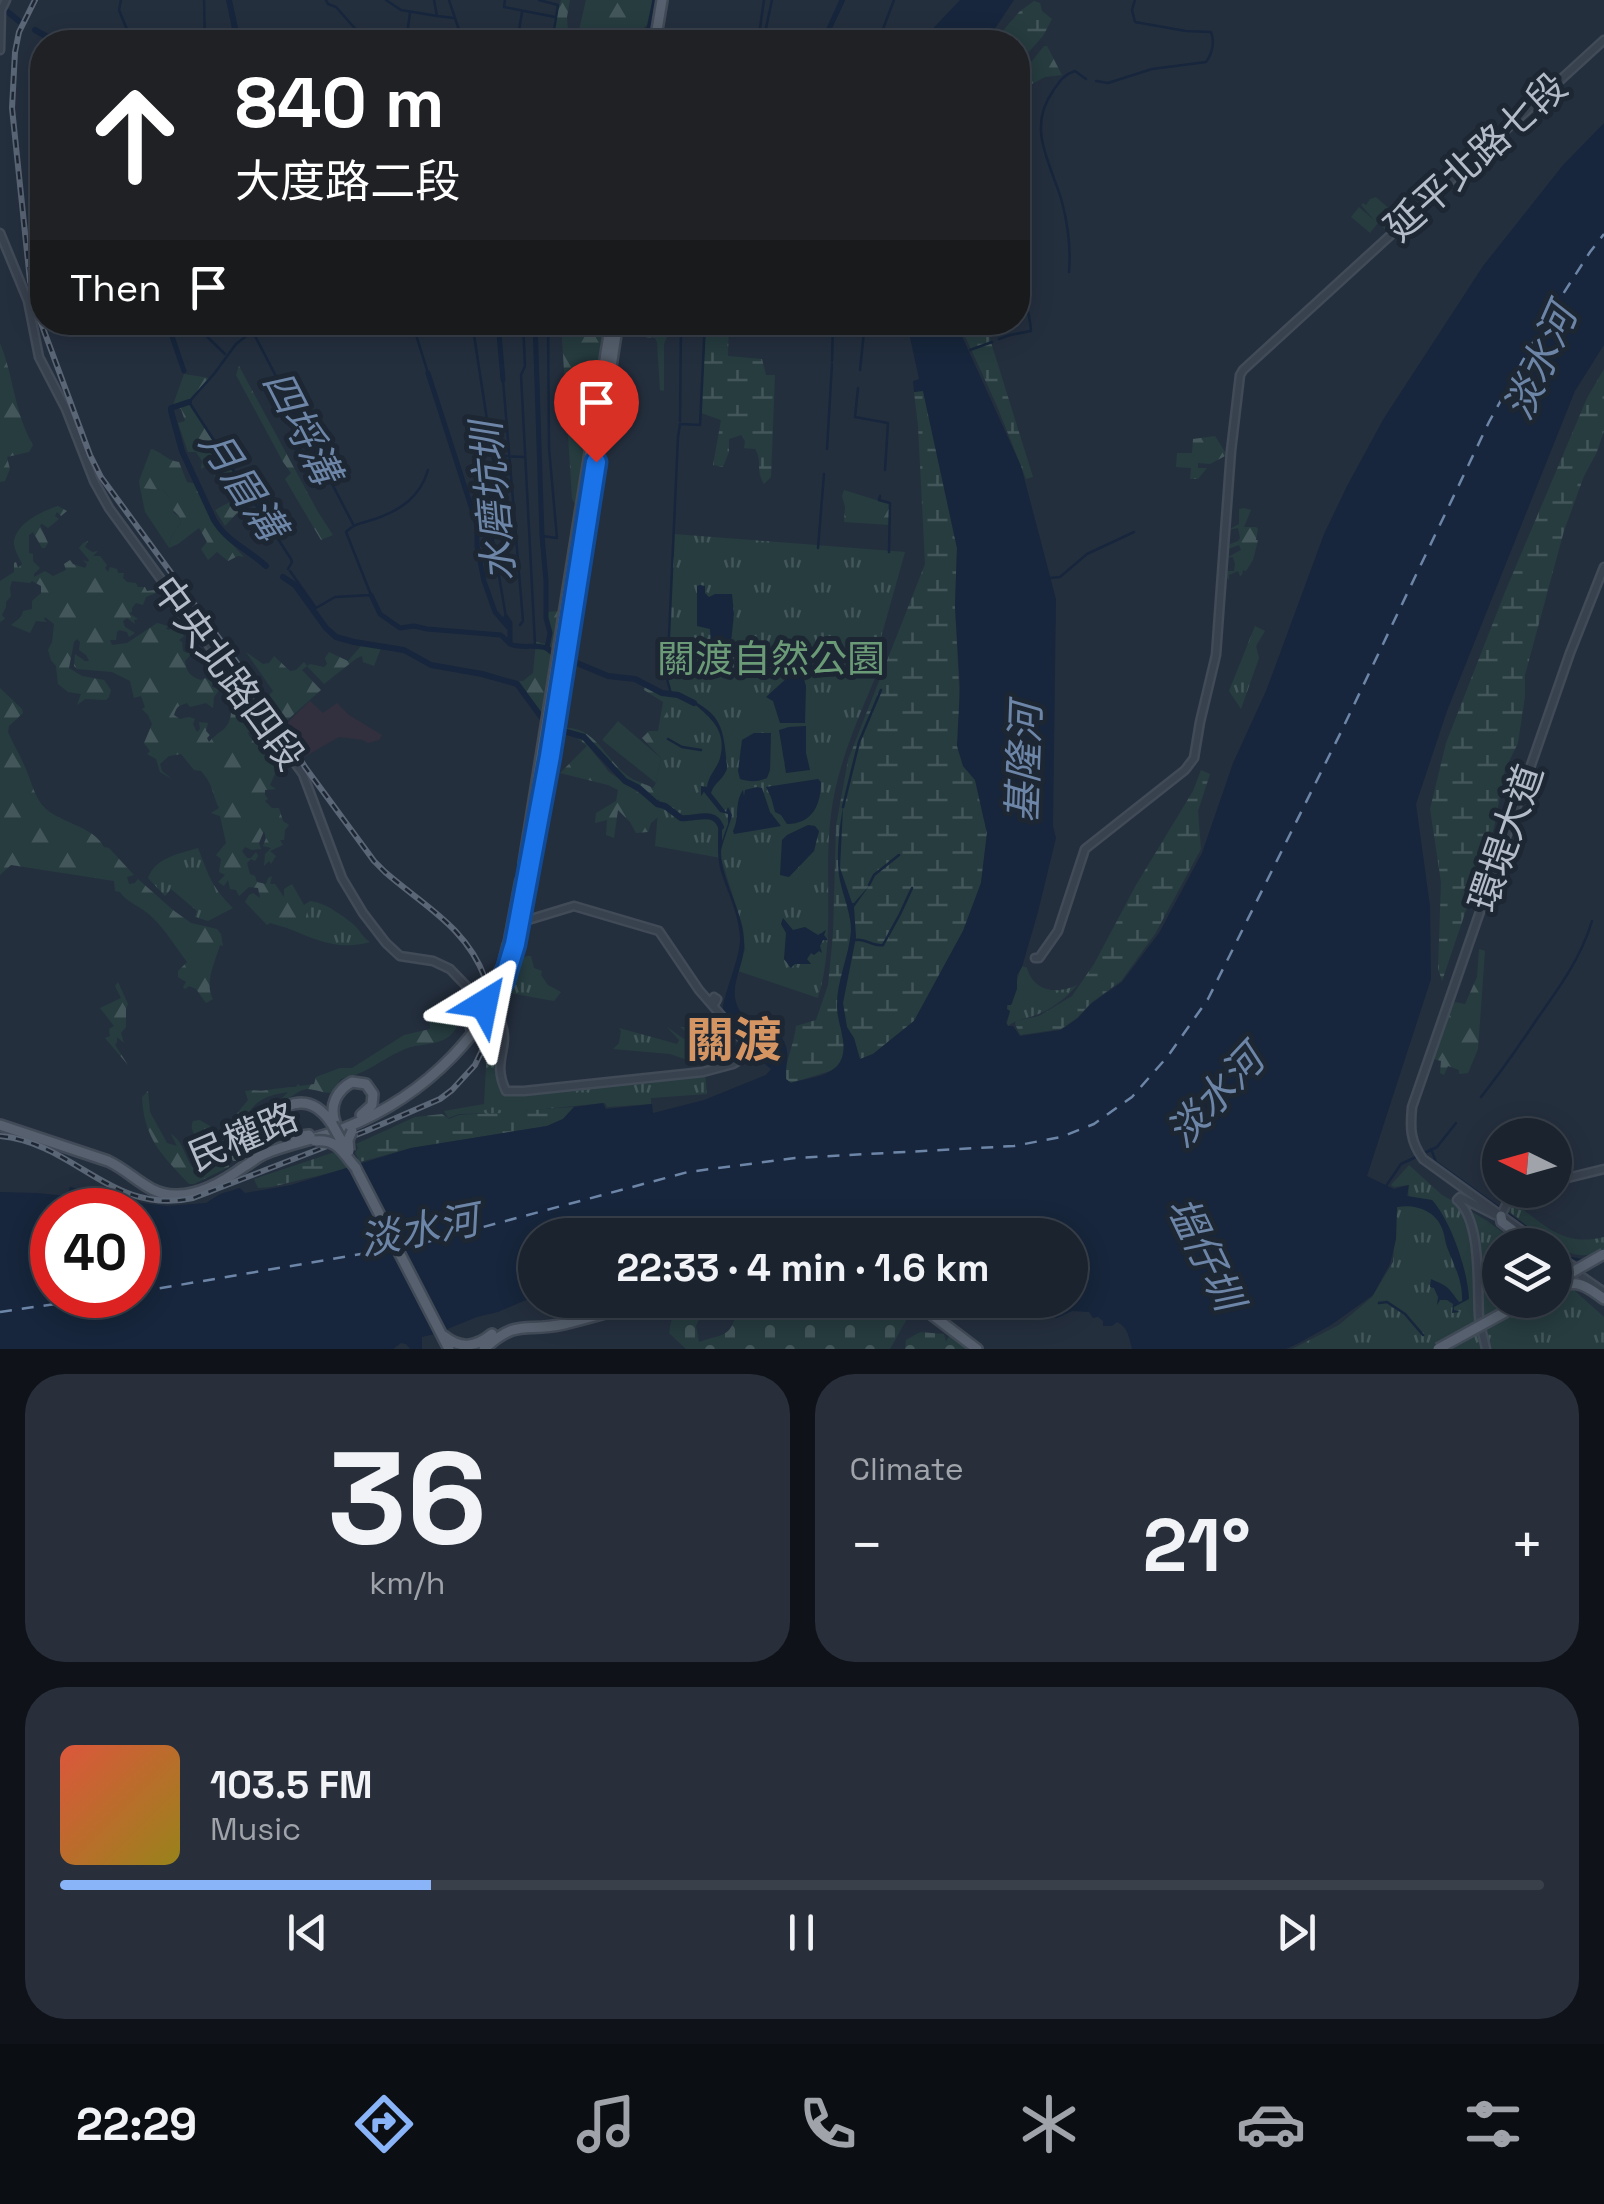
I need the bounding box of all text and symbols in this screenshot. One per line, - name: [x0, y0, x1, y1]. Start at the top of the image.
- text: 840 m: [235, 58, 444, 147]
- street label: 延平北路七段: [1375, 63, 1577, 251]
- icon: ahead: [70, 70, 200, 200]
- text: 大度路二段: [235, 153, 460, 210]
- icon: arrive: [181, 260, 236, 315]
- text: Then: [70, 264, 161, 312]
- water label: 淡水河: [1493, 291, 1591, 427]
- pin: [554, 360, 639, 463]
- water label: 四埒溝: [252, 362, 354, 497]
- icon: arrive: [569, 375, 624, 430]
- water label: 水磨坑圳: [461, 415, 526, 584]
- water label: 月眉溝: [189, 421, 299, 554]
- street label: 中央北路四段: [142, 567, 314, 779]
- park label: 關渡自然公園: [657, 635, 885, 683]
- water label: 基隆河: [997, 695, 1052, 824]
- street label: 環堤大道: [1459, 758, 1553, 918]
- position arrow: [432, 952, 536, 1056]
- district label: 關渡: [686, 1010, 782, 1071]
- water label: 淡水河: [1156, 1030, 1280, 1158]
- street label: 民權路: [181, 1093, 305, 1181]
- north arrow: [1482, 1118, 1572, 1208]
- map controls: [1482, 1118, 1572, 1318]
- speed limit sign: 40: [30, 1188, 160, 1318]
- water label: 塭仔圳: [1155, 1188, 1256, 1323]
- water label: 淡水河: [355, 1193, 490, 1267]
- button: layers: [1482, 1228, 1572, 1318]
- text: 22:33 · 4 min · 1.6 km: [617, 1244, 989, 1292]
- text: 36: [328, 1415, 487, 1581]
- text: Climate: [850, 1449, 964, 1489]
- text: 21°: [1143, 1497, 1251, 1593]
- text: −: [850, 1510, 884, 1580]
- text: +: [1510, 1510, 1544, 1580]
- text: km/h: [369, 1563, 445, 1603]
- text: 103.5 FM: [210, 1761, 373, 1809]
- text: Music: [210, 1809, 301, 1849]
- icon: previous: [280, 1905, 335, 1960]
- icon: pause: [774, 1905, 829, 1960]
- icon: next: [1269, 1905, 1324, 1960]
- icon: directions: [349, 2089, 419, 2159]
- icon: music: [571, 2089, 641, 2159]
- icon: phone: [793, 2089, 863, 2159]
- icon: climate: [1014, 2089, 1084, 2159]
- icon: car: [1236, 2089, 1306, 2159]
- icon: filters: [1458, 2089, 1528, 2159]
- text: 22:29: [76, 2096, 197, 2153]

